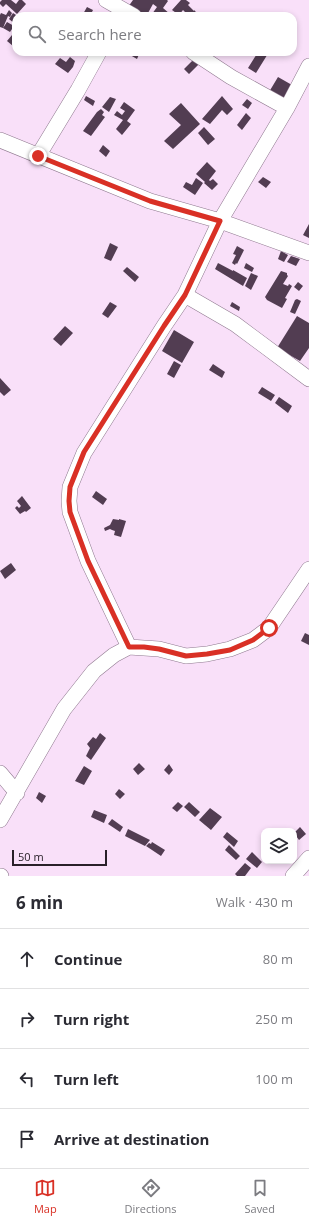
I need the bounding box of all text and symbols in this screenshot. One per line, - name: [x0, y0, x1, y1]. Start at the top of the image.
- search box: [12, 12, 297, 56]
- icon: search: [26, 23, 48, 45]
- text: Search here: [58, 24, 142, 44]
- route end: [29, 147, 47, 165]
- route start: [260, 619, 278, 637]
- map controls: [261, 828, 297, 864]
- button: layers: [261, 828, 297, 864]
- scale bar: [12, 848, 107, 867]
- text: 50 m: [18, 849, 44, 864]
- text: 6 min: [16, 891, 63, 914]
- text: Walk · 430 m: [216, 893, 293, 911]
- icon: ahead: [16, 948, 38, 970]
- text: Continue: [54, 949, 122, 969]
- text: 80 m: [263, 950, 293, 968]
- icon: right: [16, 1008, 38, 1030]
- text: Turn right: [54, 1009, 129, 1029]
- text: 250 m: [255, 1010, 293, 1028]
- icon: left: [16, 1068, 38, 1090]
- text: Turn left: [54, 1069, 119, 1089]
- text: 100 m: [255, 1070, 293, 1088]
- icon: arrive: [16, 1128, 38, 1150]
- text: Arrive at destination: [54, 1129, 209, 1149]
- tab: Map: [34, 1177, 57, 1216]
- tab: Directions: [125, 1177, 177, 1216]
- tab: Saved: [244, 1177, 275, 1216]

